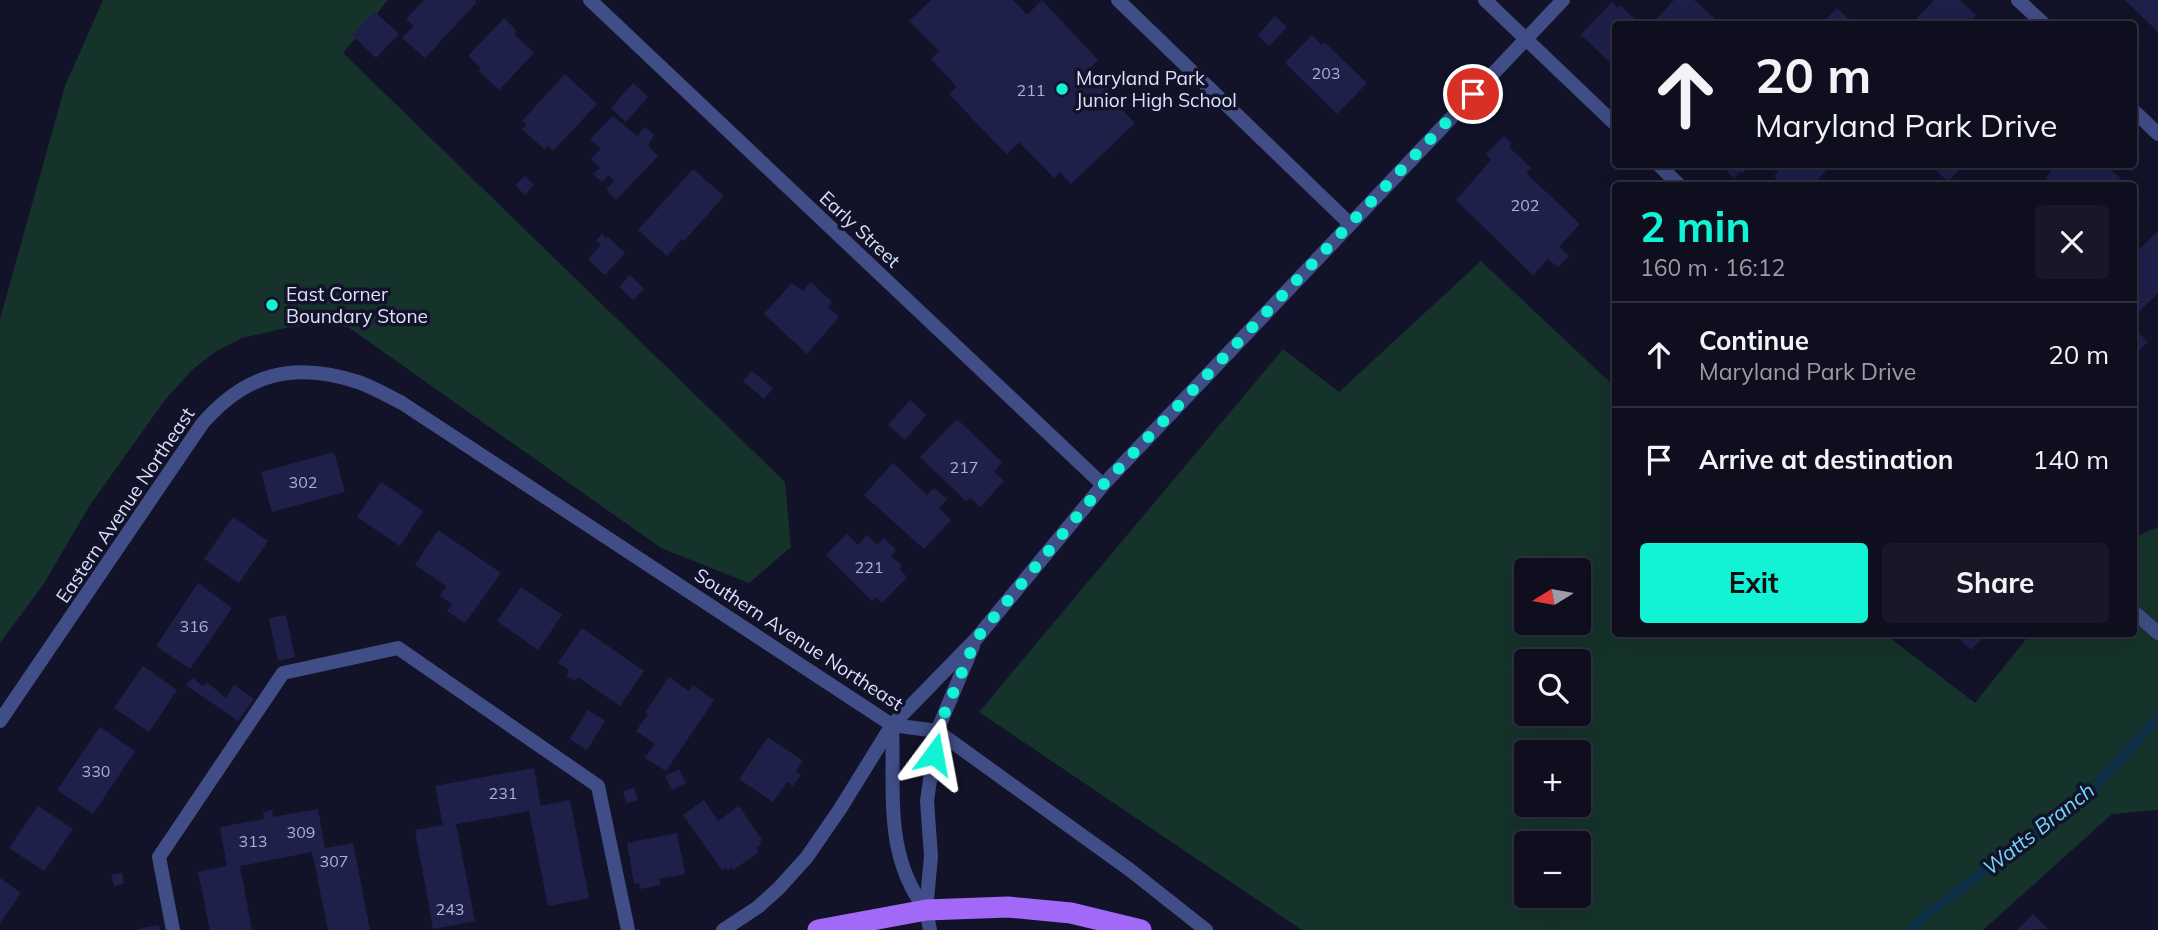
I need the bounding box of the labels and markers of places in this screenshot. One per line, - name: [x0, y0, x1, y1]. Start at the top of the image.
- pin: [1443, 64, 1503, 124]
- place label: Maryland Park Junior High School: [1076, 66, 1237, 112]
- marker: Maryland Park Junior High School: [1054, 81, 1070, 97]
- place label: East Corner Boundary Stone: [286, 282, 428, 328]
- marker: East Corner Boundary Stone: [264, 297, 280, 313]

